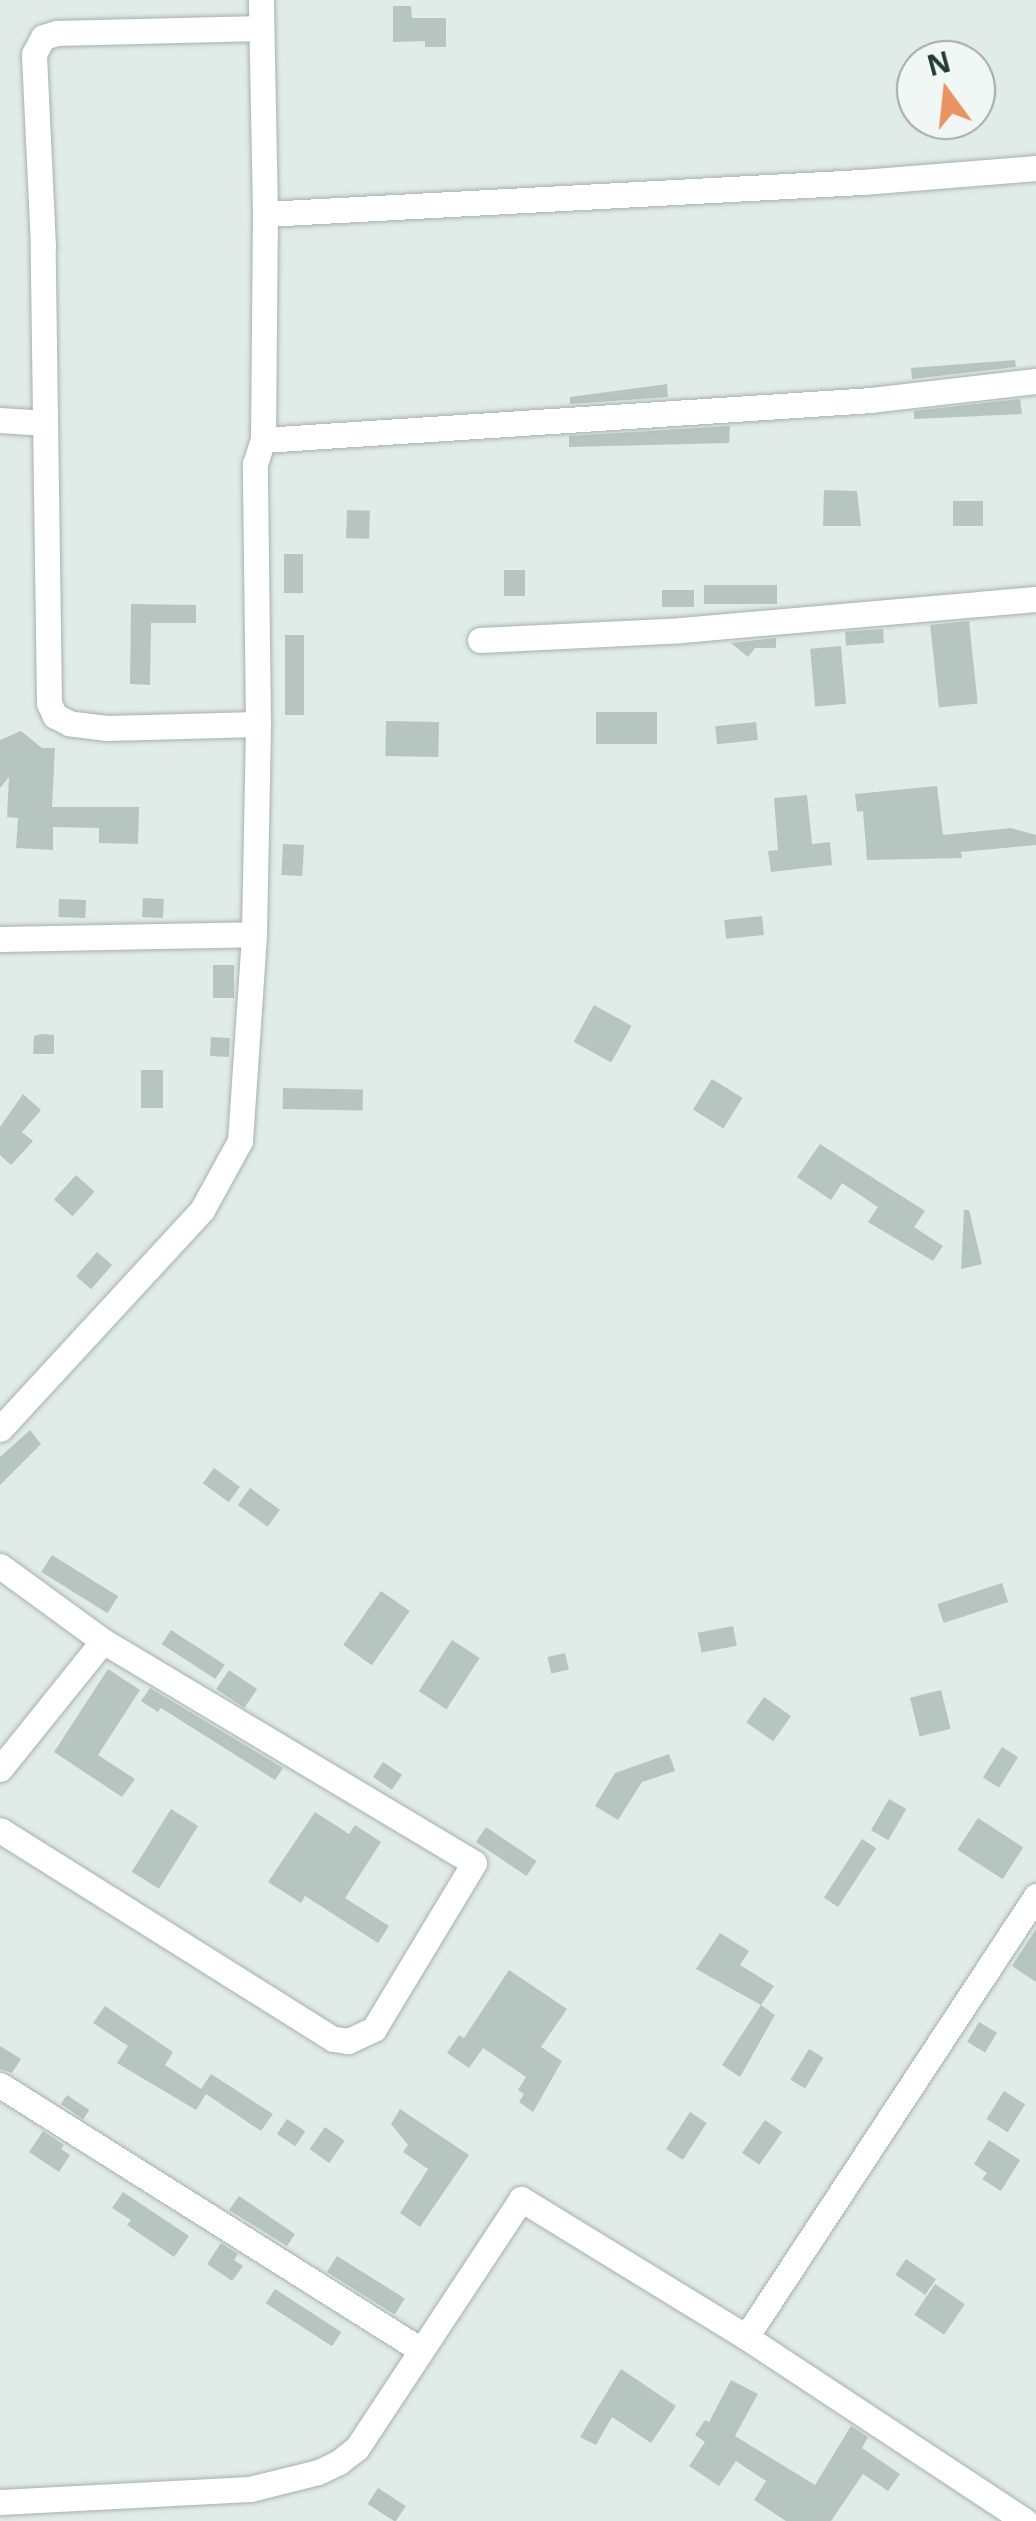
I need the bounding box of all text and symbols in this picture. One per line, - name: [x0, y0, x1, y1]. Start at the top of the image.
- north arrow: [896, 40, 996, 140]
- text: N: [923, 42, 955, 84]

